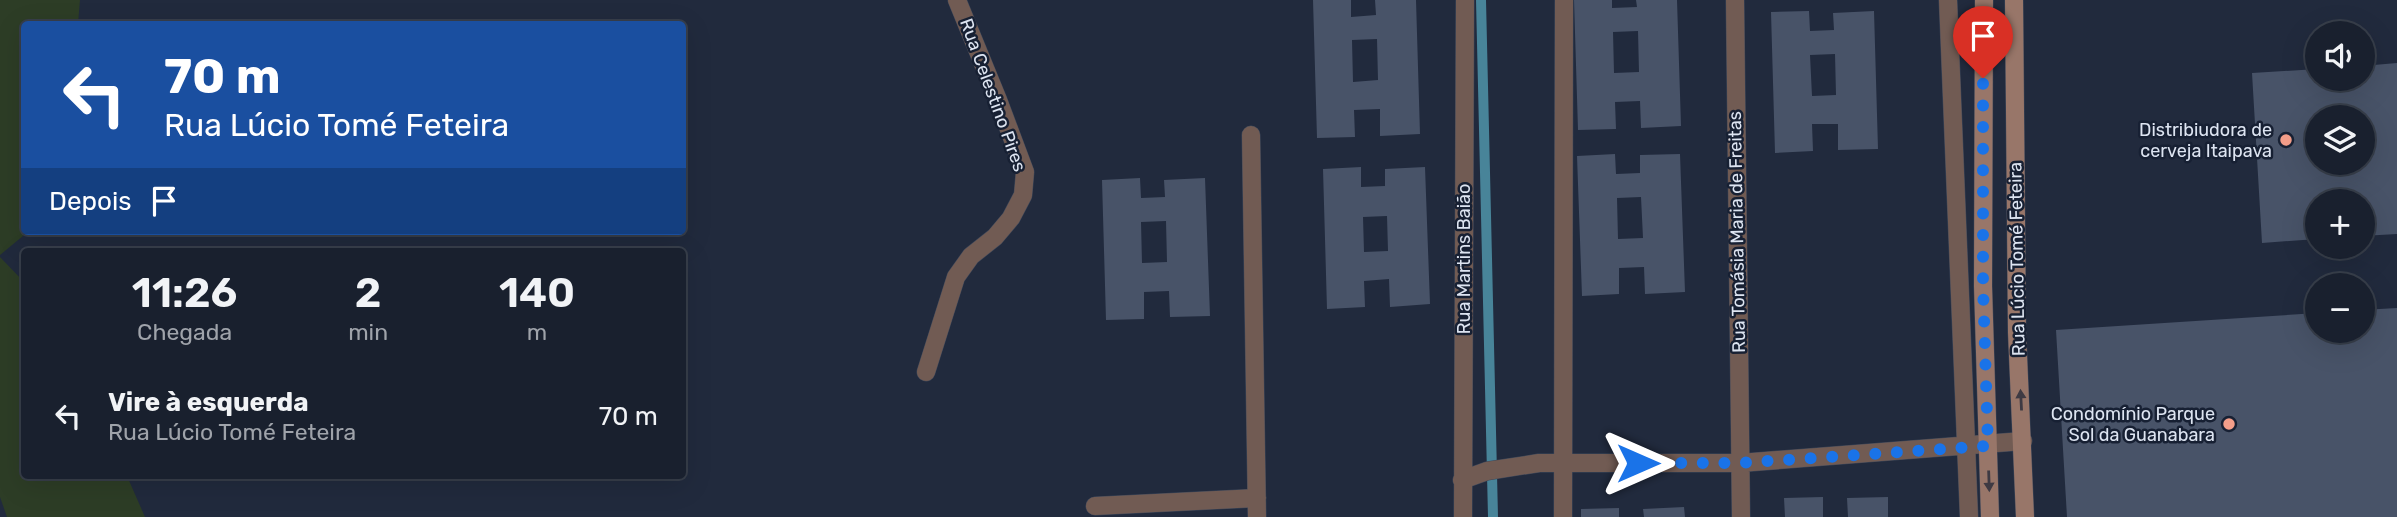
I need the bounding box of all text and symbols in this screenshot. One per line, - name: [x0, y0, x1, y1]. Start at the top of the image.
- pin: [1953, 6, 2013, 78]
- street label: Rua Celestino Pires: [955, 15, 1031, 175]
- icon: arrive: [1964, 17, 2002, 55]
- map controls: [2305, 21, 2375, 343]
- button: sound: [2305, 21, 2375, 91]
- text: 70 m: [164, 47, 281, 105]
- icon: left: [49, 49, 140, 140]
- button: layers: [2305, 105, 2375, 175]
- text: Rua Lúcio Tomé Feteira: [164, 106, 509, 144]
- street label: Rua Tomásia Maria de Freitas: [1724, 111, 1750, 353]
- place label: Distribiudora de cerveja Itaipava: [2139, 119, 2272, 162]
- marker: Distribiudora de cerveja Itaipava: [2278, 132, 2294, 148]
- street label: Rua Lúcio Tomé Feteira: [2004, 162, 2030, 356]
- icon: arrive: [145, 182, 183, 220]
- street label: Rua Martins Baião: [1453, 184, 1475, 334]
- text: Depois: [49, 186, 131, 217]
- button: +: [2305, 189, 2375, 259]
- text: 11:26: [132, 268, 237, 318]
- text: 2: [355, 268, 381, 318]
- text: 140: [499, 268, 575, 318]
- button: −: [2305, 273, 2375, 343]
- text: Chegada: [137, 318, 232, 346]
- text: min: [348, 318, 388, 346]
- text: m: [527, 318, 547, 346]
- text: Vire à esquerda: [108, 387, 309, 418]
- one-way arrow: [2015, 389, 2026, 411]
- icon: left: [49, 397, 87, 435]
- text: 70 m: [599, 401, 658, 432]
- place label: Condomínio Parque Sol da Guanabara: [2051, 403, 2215, 446]
- marker: Condomínio Parque Sol da Guanabara: [2221, 416, 2237, 432]
- text: Rua Lúcio Tomé Feteira: [108, 418, 356, 446]
- position arrow: [1601, 426, 1675, 500]
- one-way arrow: [1983, 471, 1995, 493]

